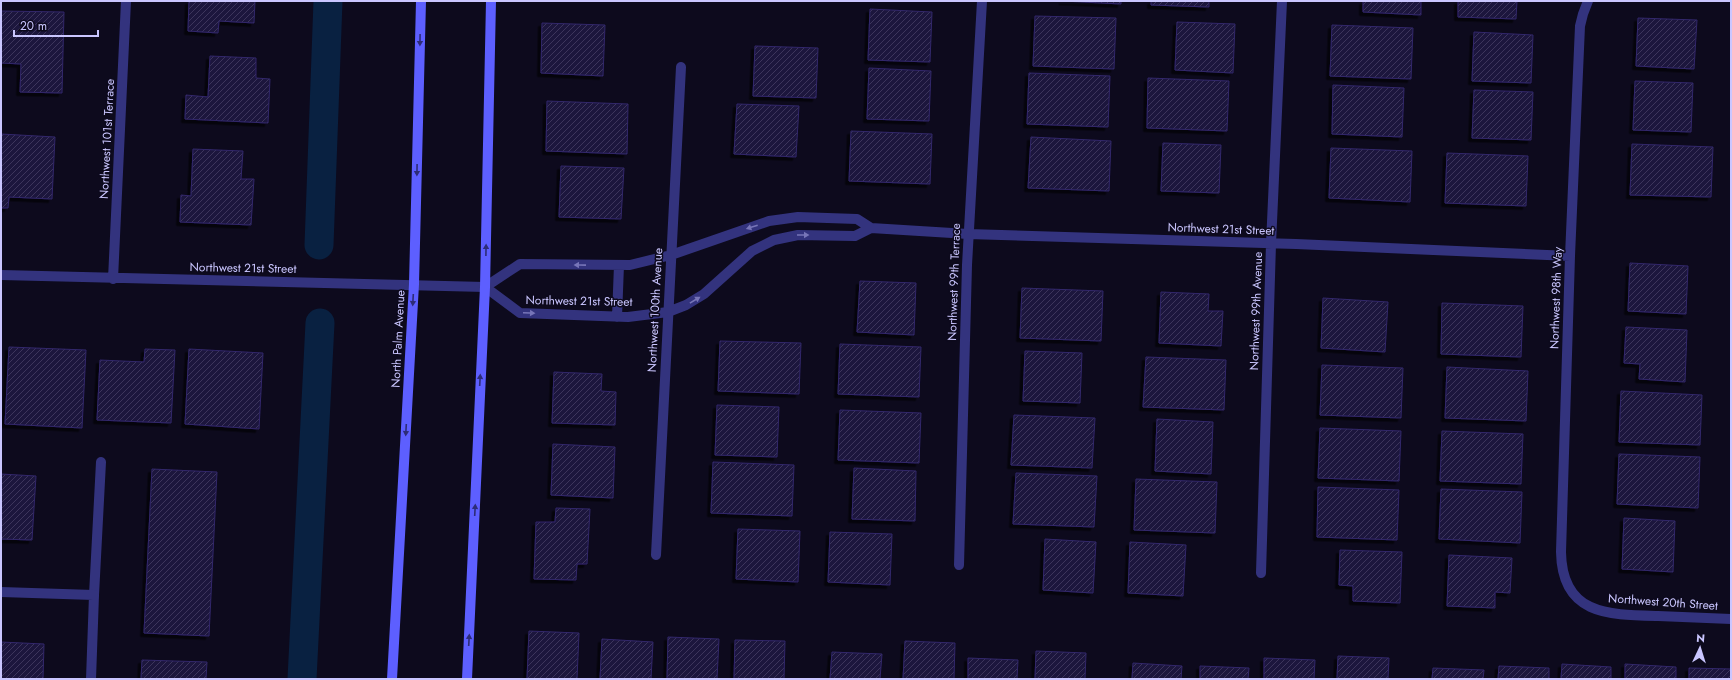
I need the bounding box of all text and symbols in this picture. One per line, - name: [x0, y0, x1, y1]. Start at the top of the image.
- scale bar: [14, 12, 98, 38]
- text: 20 m: [20, 17, 47, 35]
- one-way arrow: [417, 34, 423, 47]
- street label: Northwest 101st Terrace: [95, 78, 119, 200]
- one-way arrow: [414, 164, 420, 177]
- street label: Northwest 21st Street: [1167, 218, 1275, 240]
- street label: Northwest 99th Terrace: [943, 223, 965, 341]
- one-way arrow: [745, 224, 757, 230]
- one-way arrow: [797, 232, 810, 238]
- one-way arrow: [482, 244, 489, 256]
- street label: Northwest 98th Way: [1545, 246, 1567, 350]
- street label: Northwest 100th Avenue: [643, 247, 667, 373]
- street label: Northwest 99th Avenue: [1245, 251, 1267, 371]
- street label: Northwest 21st Street: [189, 258, 297, 278]
- one-way arrow: [573, 262, 586, 268]
- street label: North Palm Avenue: [386, 290, 410, 388]
- street label: Northwest 21st Street: [525, 291, 633, 311]
- one-way arrow: [410, 294, 417, 306]
- one-way arrow: [689, 296, 701, 303]
- one-way arrow: [523, 310, 535, 317]
- one-way arrow: [477, 374, 484, 386]
- one-way arrow: [403, 424, 409, 437]
- one-way arrow: [471, 504, 478, 516]
- street label: Northwest 20th Street: [1607, 589, 1719, 615]
- north arrow: [1680, 628, 1720, 668]
- text: N: [1696, 630, 1706, 646]
- one-way arrow: [465, 634, 472, 646]

